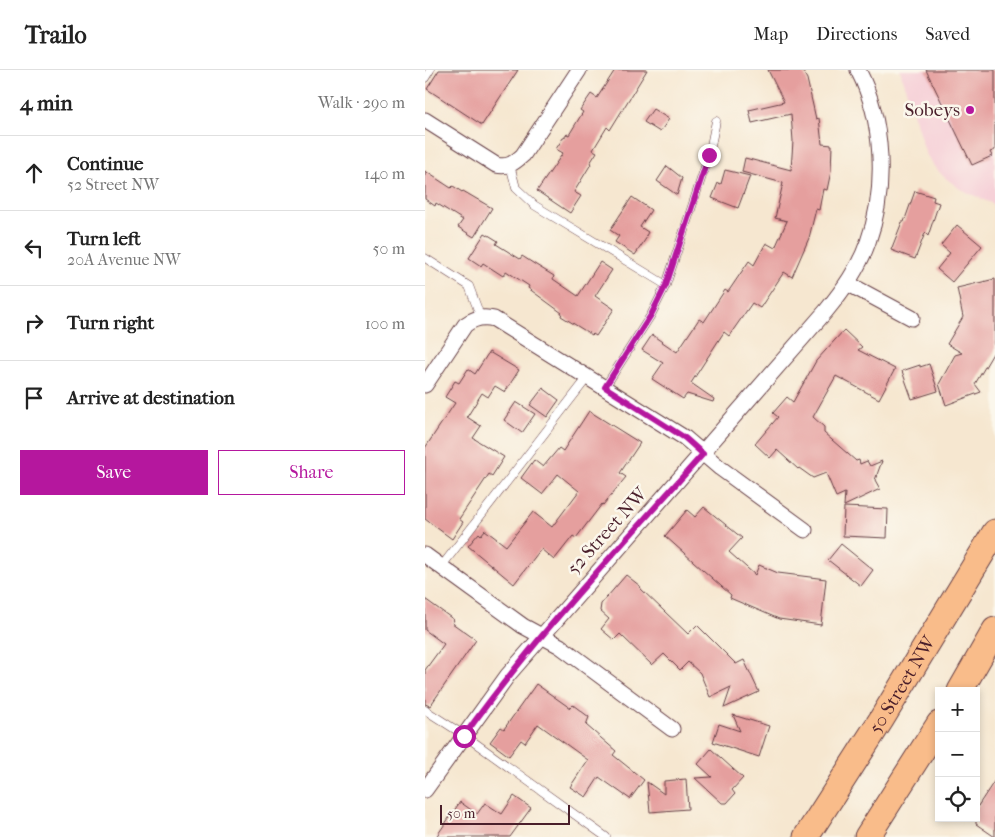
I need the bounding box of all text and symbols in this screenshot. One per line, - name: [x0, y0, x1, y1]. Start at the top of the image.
- text: Trailo: [25, 21, 87, 49]
- text: Map: [754, 24, 788, 45]
- text: Directions: [816, 24, 897, 45]
- text: Saved: [925, 24, 970, 45]
- text: 4 min: [20, 91, 73, 115]
- text: Walk · 290 m: [318, 93, 405, 112]
- place label: Sobeys: [904, 99, 960, 121]
- marker: Sobeys: [964, 104, 976, 116]
- route end: [698, 144, 721, 167]
- text: Continue: [67, 153, 143, 175]
- icon: ahead: [20, 159, 48, 187]
- text: 140 m: [364, 164, 405, 183]
- text: 52 Street NW: [67, 175, 159, 194]
- text: Turn left: [67, 228, 141, 250]
- icon: left: [20, 234, 48, 262]
- text: 50 m: [373, 239, 405, 258]
- text: 20A Avenue NW: [67, 250, 181, 269]
- icon: right: [20, 309, 48, 337]
- text: Turn right: [67, 312, 154, 334]
- text: 100 m: [365, 314, 405, 333]
- icon: arrive: [20, 384, 48, 412]
- text: Arrive at destination: [67, 387, 235, 409]
- button: Save: [20, 450, 208, 495]
- button: Share: [218, 450, 405, 495]
- street label: 52 Street NW: [562, 482, 653, 579]
- street label: 50 Street NW: [864, 631, 941, 738]
- map controls: [935, 687, 980, 822]
- button: +: [935, 687, 980, 732]
- route start: [453, 725, 476, 748]
- button: −: [935, 732, 980, 777]
- button: locate: [935, 777, 980, 822]
- scale bar: [440, 802, 570, 825]
- text: 50 m: [447, 805, 475, 822]

